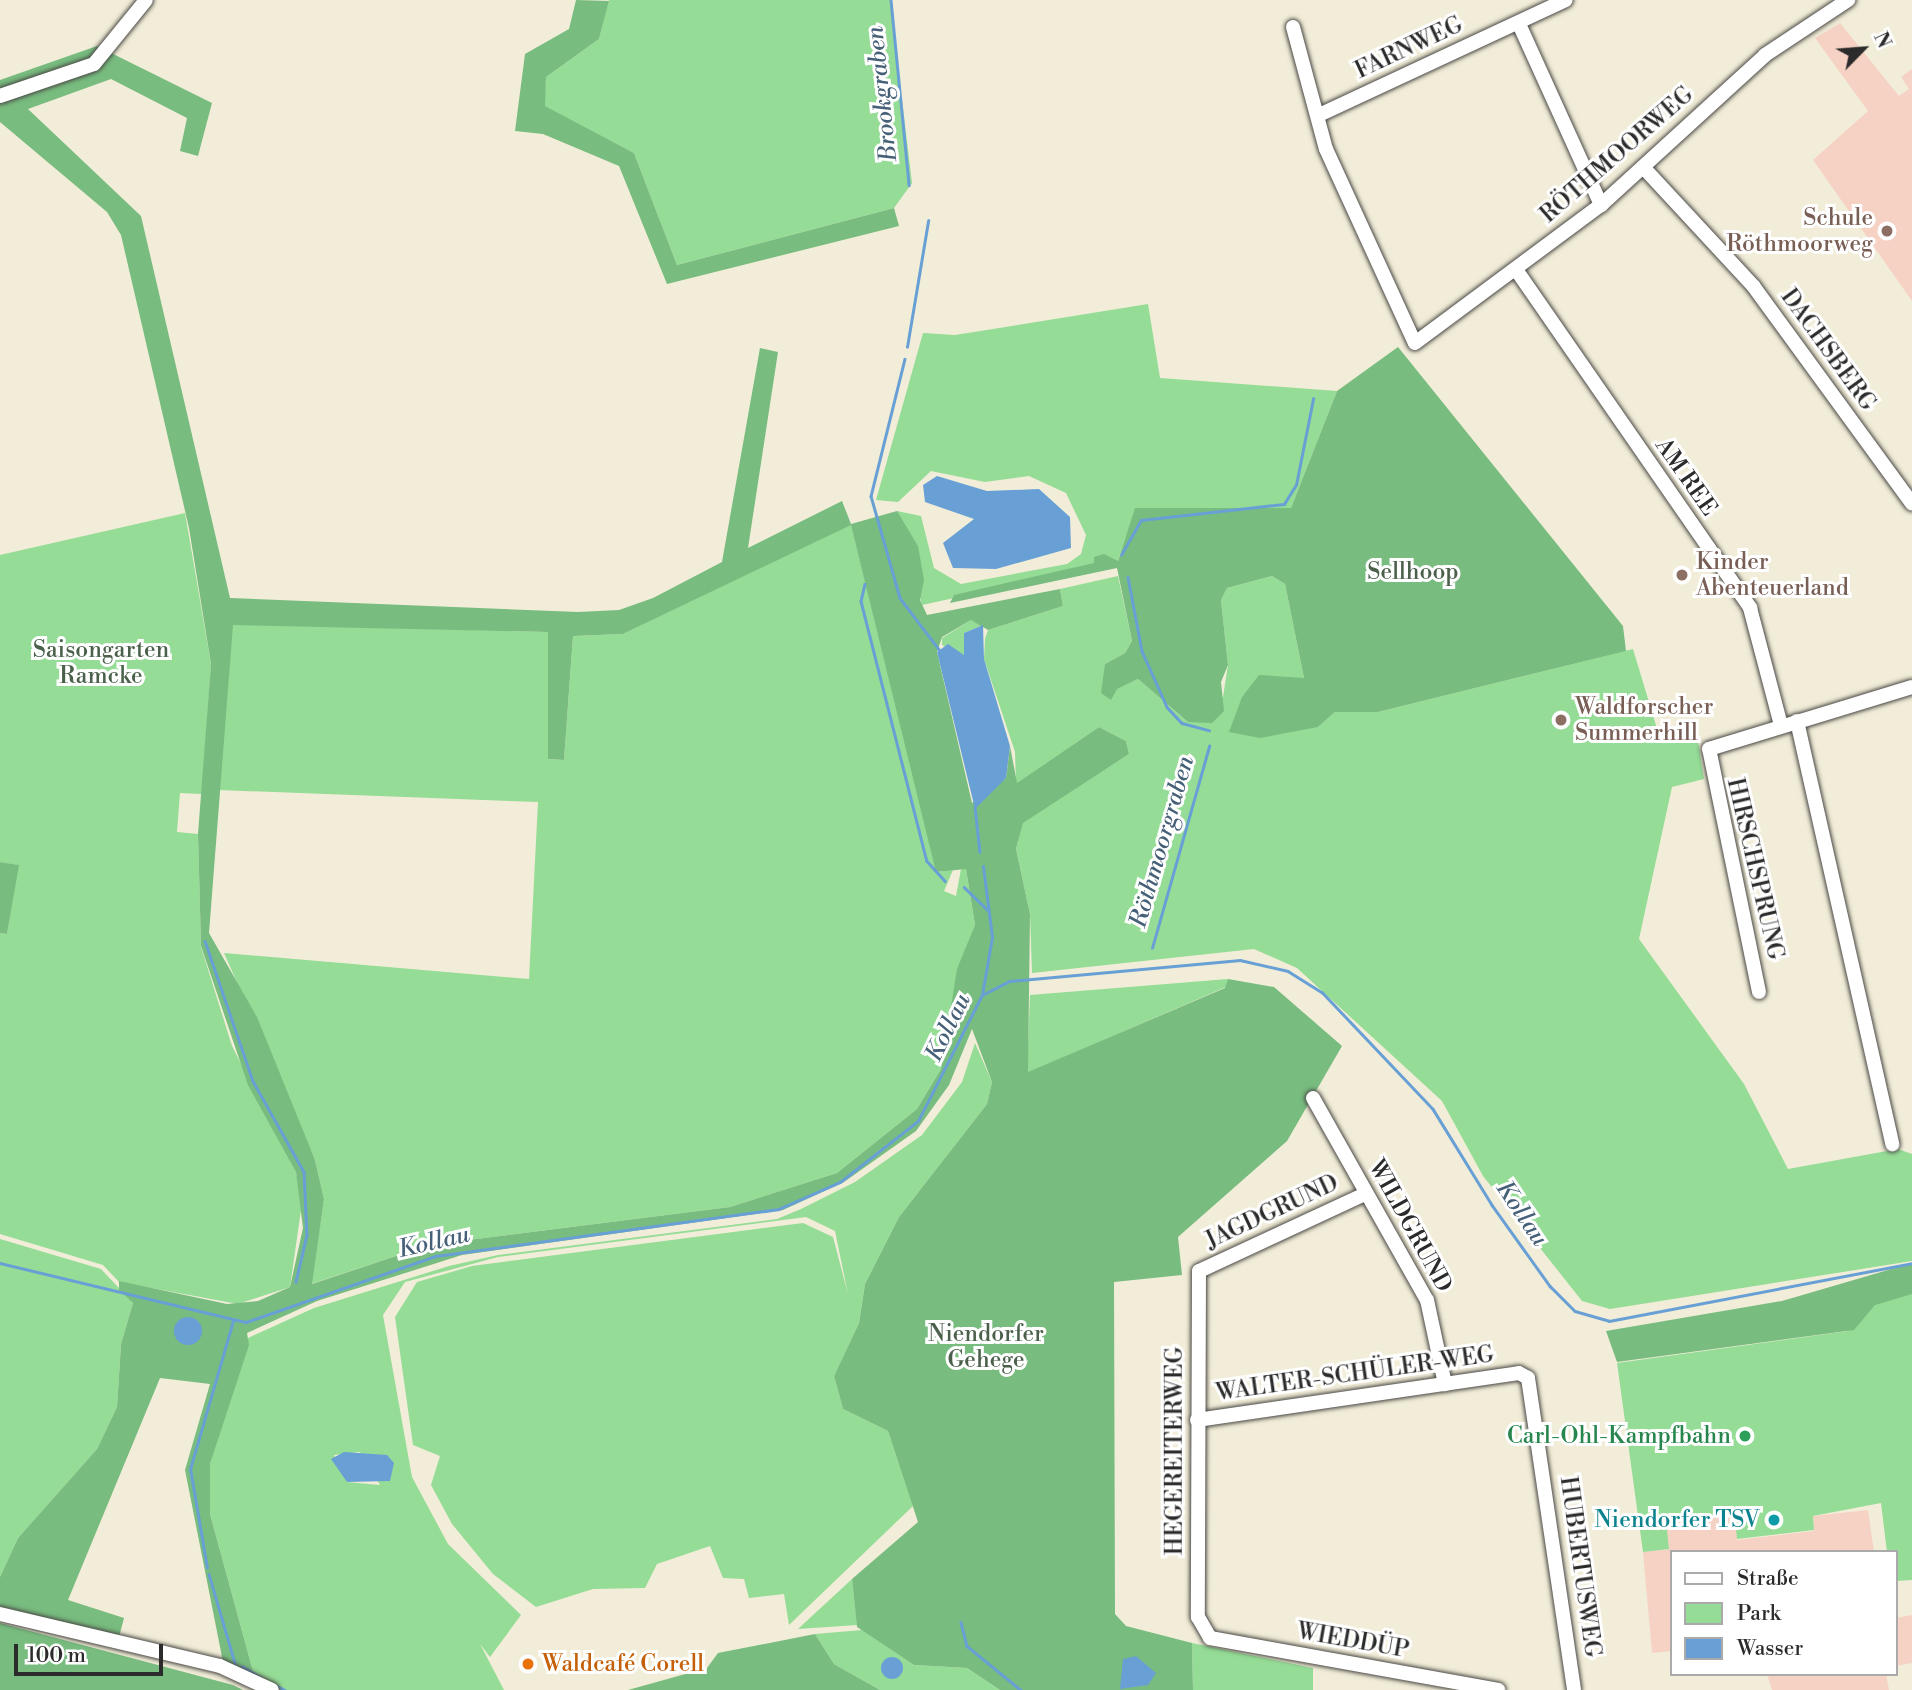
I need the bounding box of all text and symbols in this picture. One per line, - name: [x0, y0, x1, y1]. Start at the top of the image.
- street label: FARNWEG: [1351, 11, 1467, 85]
- north arrow: [1828, 14, 1898, 84]
- water label: Brookgraben: [862, 25, 904, 163]
- text: N: [1868, 28, 1896, 52]
- street label: RÖTHMOORWEG: [1535, 81, 1699, 229]
- place label: Schule Röthmoorweg: [1726, 204, 1873, 258]
- marker: Schule Röthmoorweg: [1879, 223, 1895, 239]
- street label: DACHSBERG: [1775, 284, 1881, 416]
- street label: AM REE: [1649, 433, 1723, 521]
- place label: Kinder Abenteuerland: [1696, 548, 1849, 602]
- park label: Sellhoop: [1367, 558, 1459, 586]
- marker: Kinder Abenteuerland: [1674, 567, 1690, 583]
- park label: Saisongarten Ramcke: [33, 636, 169, 690]
- place label: Waldforscher Summerhill: [1575, 693, 1713, 747]
- marker: Waldforscher Summerhill: [1553, 712, 1569, 728]
- water label: Röthmoorgraben: [1125, 753, 1201, 931]
- street label: HIRSCHSPRUNG: [1721, 775, 1789, 963]
- water label: Kollau: [920, 989, 978, 1067]
- street label: WILDGRUND: [1362, 1155, 1458, 1297]
- street label: JAGDGRUND: [1201, 1169, 1343, 1255]
- water label: Kollau: [1489, 1176, 1553, 1252]
- water label: Kollau: [395, 1221, 473, 1265]
- park label: Niendorfer Gehege: [928, 1320, 1044, 1374]
- street label: WALTER-SCHÜLER-WEG: [1214, 1341, 1496, 1407]
- street label: HEGEREITERWEG: [1161, 1347, 1189, 1555]
- place label: Carl-Ohl-Kampfbahn: [1507, 1422, 1731, 1450]
- marker: Carl-Ohl-Kampfbahn: [1737, 1428, 1753, 1444]
- street label: HUBERTUSWEG: [1554, 1475, 1606, 1659]
- place label: Niendorfer TSV: [1595, 1506, 1760, 1534]
- marker: Niendorfer TSV: [1766, 1512, 1782, 1528]
- legend: [1671, 1550, 1898, 1676]
- text: Straße: [1737, 1566, 1799, 1592]
- text: Park: [1737, 1601, 1781, 1627]
- street label: WIEDDÜP: [1295, 1618, 1411, 1664]
- scale bar: [18, 1630, 166, 1674]
- text: Wasser: [1737, 1636, 1803, 1662]
- text: 100 m: [27, 1643, 86, 1669]
- place label: Waldcafé Corell: [542, 1650, 704, 1678]
- marker: Waldcafé Corell: [520, 1656, 536, 1672]

